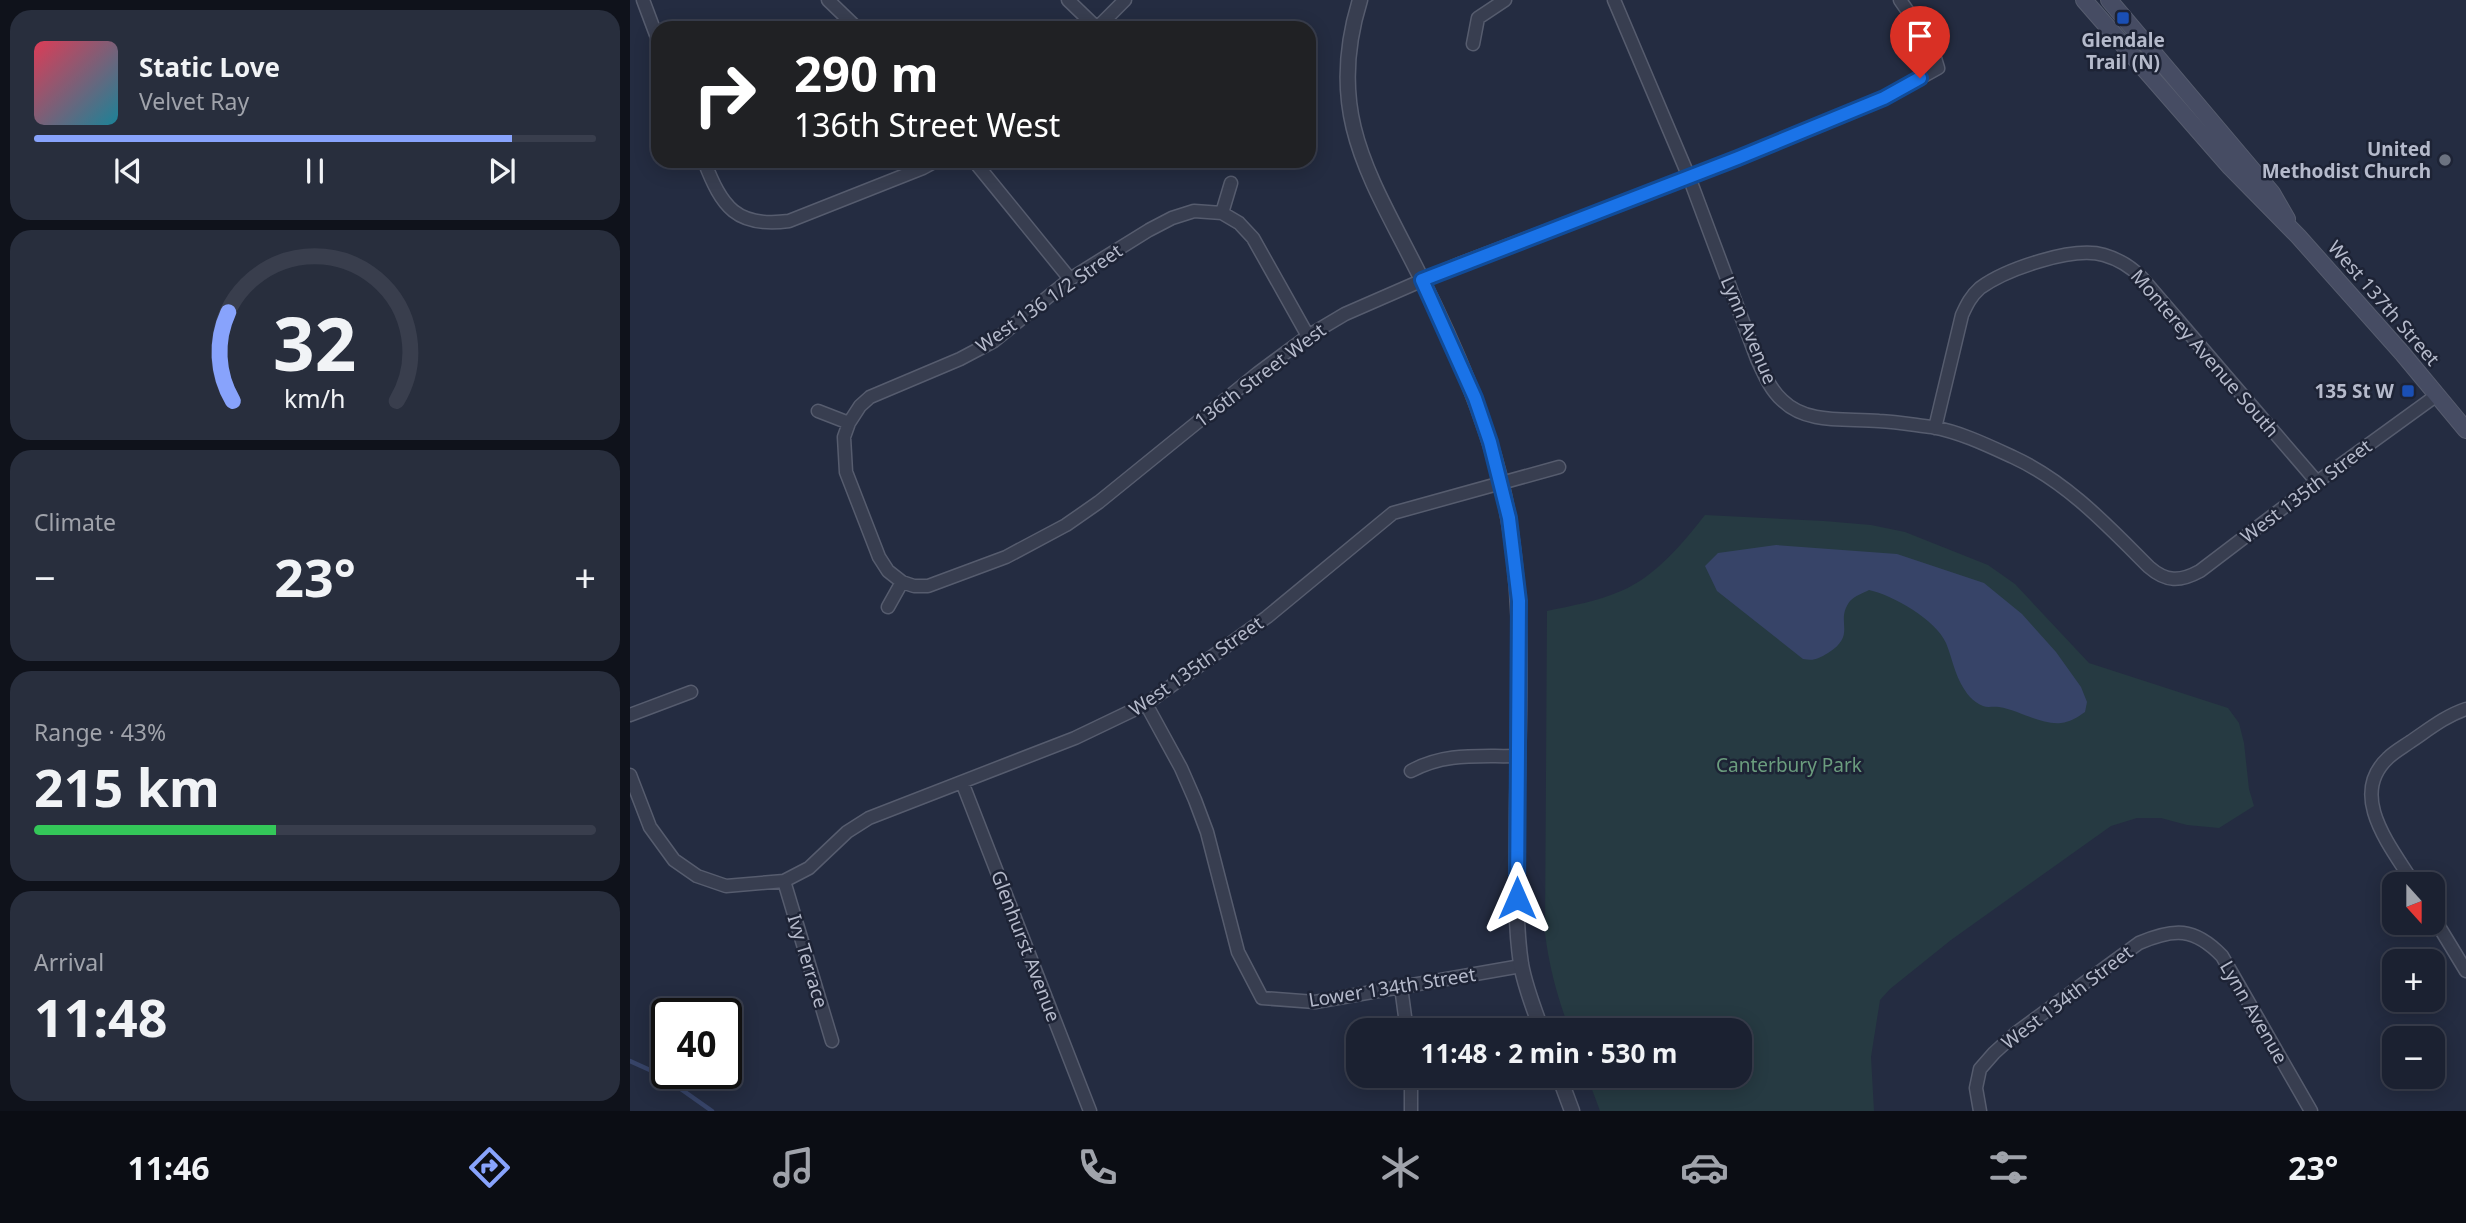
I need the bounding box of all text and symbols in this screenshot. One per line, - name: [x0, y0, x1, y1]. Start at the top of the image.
- pin: [1890, 6, 1950, 78]
- marker: Glendale Trail (N): [2115, 10, 2131, 26]
- icon: arrive: [1901, 17, 1939, 55]
- place label: Glendale Trail (N): [2081, 27, 2165, 75]
- text: 290 m: [794, 40, 939, 106]
- text: Static Love: [139, 49, 280, 85]
- icon: right: [679, 49, 770, 140]
- text: Velvet Ray: [139, 85, 249, 117]
- text: 136th Street West: [794, 103, 1060, 146]
- place label: United Methodist Church: [2262, 136, 2431, 184]
- icon: previous: [109, 152, 147, 190]
- icon: pause: [296, 152, 334, 190]
- icon: next: [483, 152, 521, 190]
- marker: United Methodist Church: [2437, 152, 2453, 168]
- street label: West 137th Street: [2322, 235, 2446, 371]
- street label: West 136 1/2 Street: [971, 238, 1128, 358]
- street label: Monterey Avenue South: [2125, 264, 2285, 442]
- street label: Lynn Avenue: [1715, 272, 1783, 388]
- text: 32: [273, 294, 357, 393]
- street label: 136th Street West: [1189, 317, 1331, 433]
- place label: 135 St W: [2314, 378, 2395, 404]
- text: km/h: [284, 381, 346, 415]
- marker: 135 St W: [2400, 383, 2416, 399]
- street label: West 135th Street: [2235, 433, 2377, 549]
- text: Climate: [34, 506, 116, 538]
- text: 23°: [274, 541, 356, 612]
- text: −: [34, 551, 56, 603]
- text: +: [574, 551, 596, 603]
- street label: West 135th Street: [1124, 610, 1268, 722]
- text: Range · 43%: [34, 716, 166, 748]
- text: 215 km: [34, 751, 220, 822]
- park label: Canterbury Park: [1716, 752, 1862, 778]
- position arrow: [1480, 861, 1554, 935]
- street label: Glenhurst Avenue: [985, 867, 1067, 1025]
- north arrow: [2382, 872, 2445, 934]
- map controls: [2382, 872, 2445, 1089]
- street label: Ivy Terrace: [781, 911, 835, 1011]
- street label: West 134th Street: [1996, 939, 2138, 1055]
- text: Arrival: [34, 946, 104, 978]
- button: +: [2382, 949, 2445, 1012]
- street label: Lynn Avenue: [2214, 956, 2294, 1068]
- street label: Lower 134th Street: [1307, 961, 1477, 1013]
- text: 11:48: [34, 981, 168, 1052]
- speed limit sign: 40: [651, 998, 742, 1089]
- button: −: [2382, 1026, 2445, 1089]
- text: 11:48 · 2 min · 530 m: [1421, 1035, 1677, 1071]
- icon: directions: [465, 1143, 514, 1192]
- icon: music: [769, 1143, 818, 1192]
- icon: phone: [1073, 1143, 1122, 1192]
- icon: climate: [1376, 1143, 1425, 1192]
- icon: car: [1680, 1143, 1729, 1192]
- icon: filters: [1984, 1143, 2033, 1192]
- text: 11:46: [127, 1146, 210, 1189]
- text: 23°: [2288, 1146, 2338, 1189]

